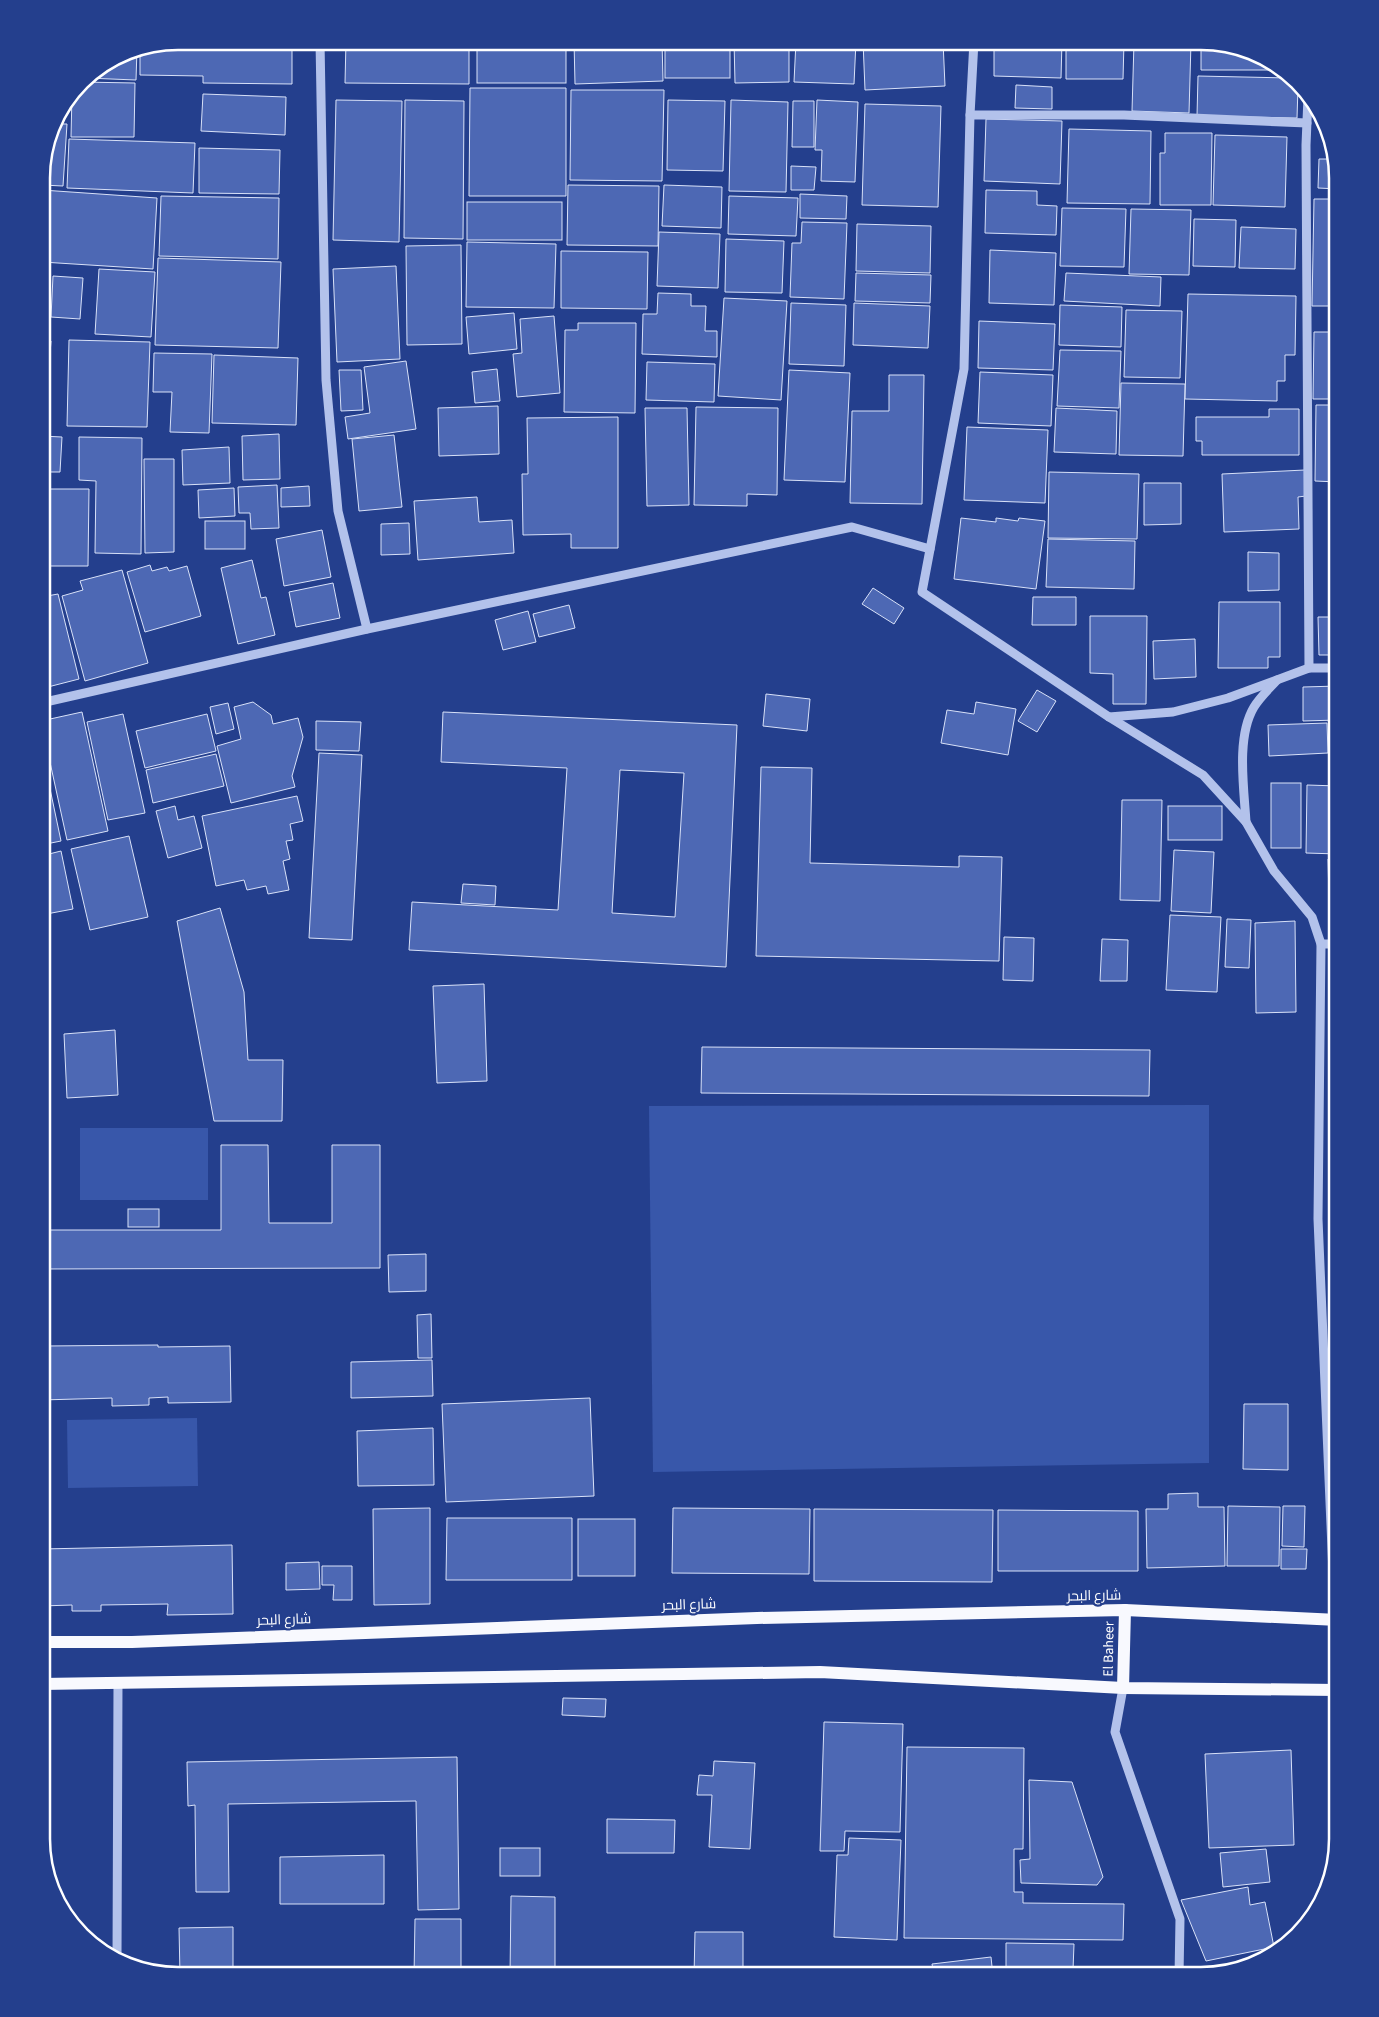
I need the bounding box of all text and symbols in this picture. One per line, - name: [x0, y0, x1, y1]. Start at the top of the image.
- street label: شارع البحر: [1066, 1586, 1121, 1606]
- street label: شارع البحر: [661, 1594, 716, 1616]
- street label: شارع البحر: [256, 1609, 311, 1631]
- street label: El Baheer: [1099, 1621, 1119, 1677]

